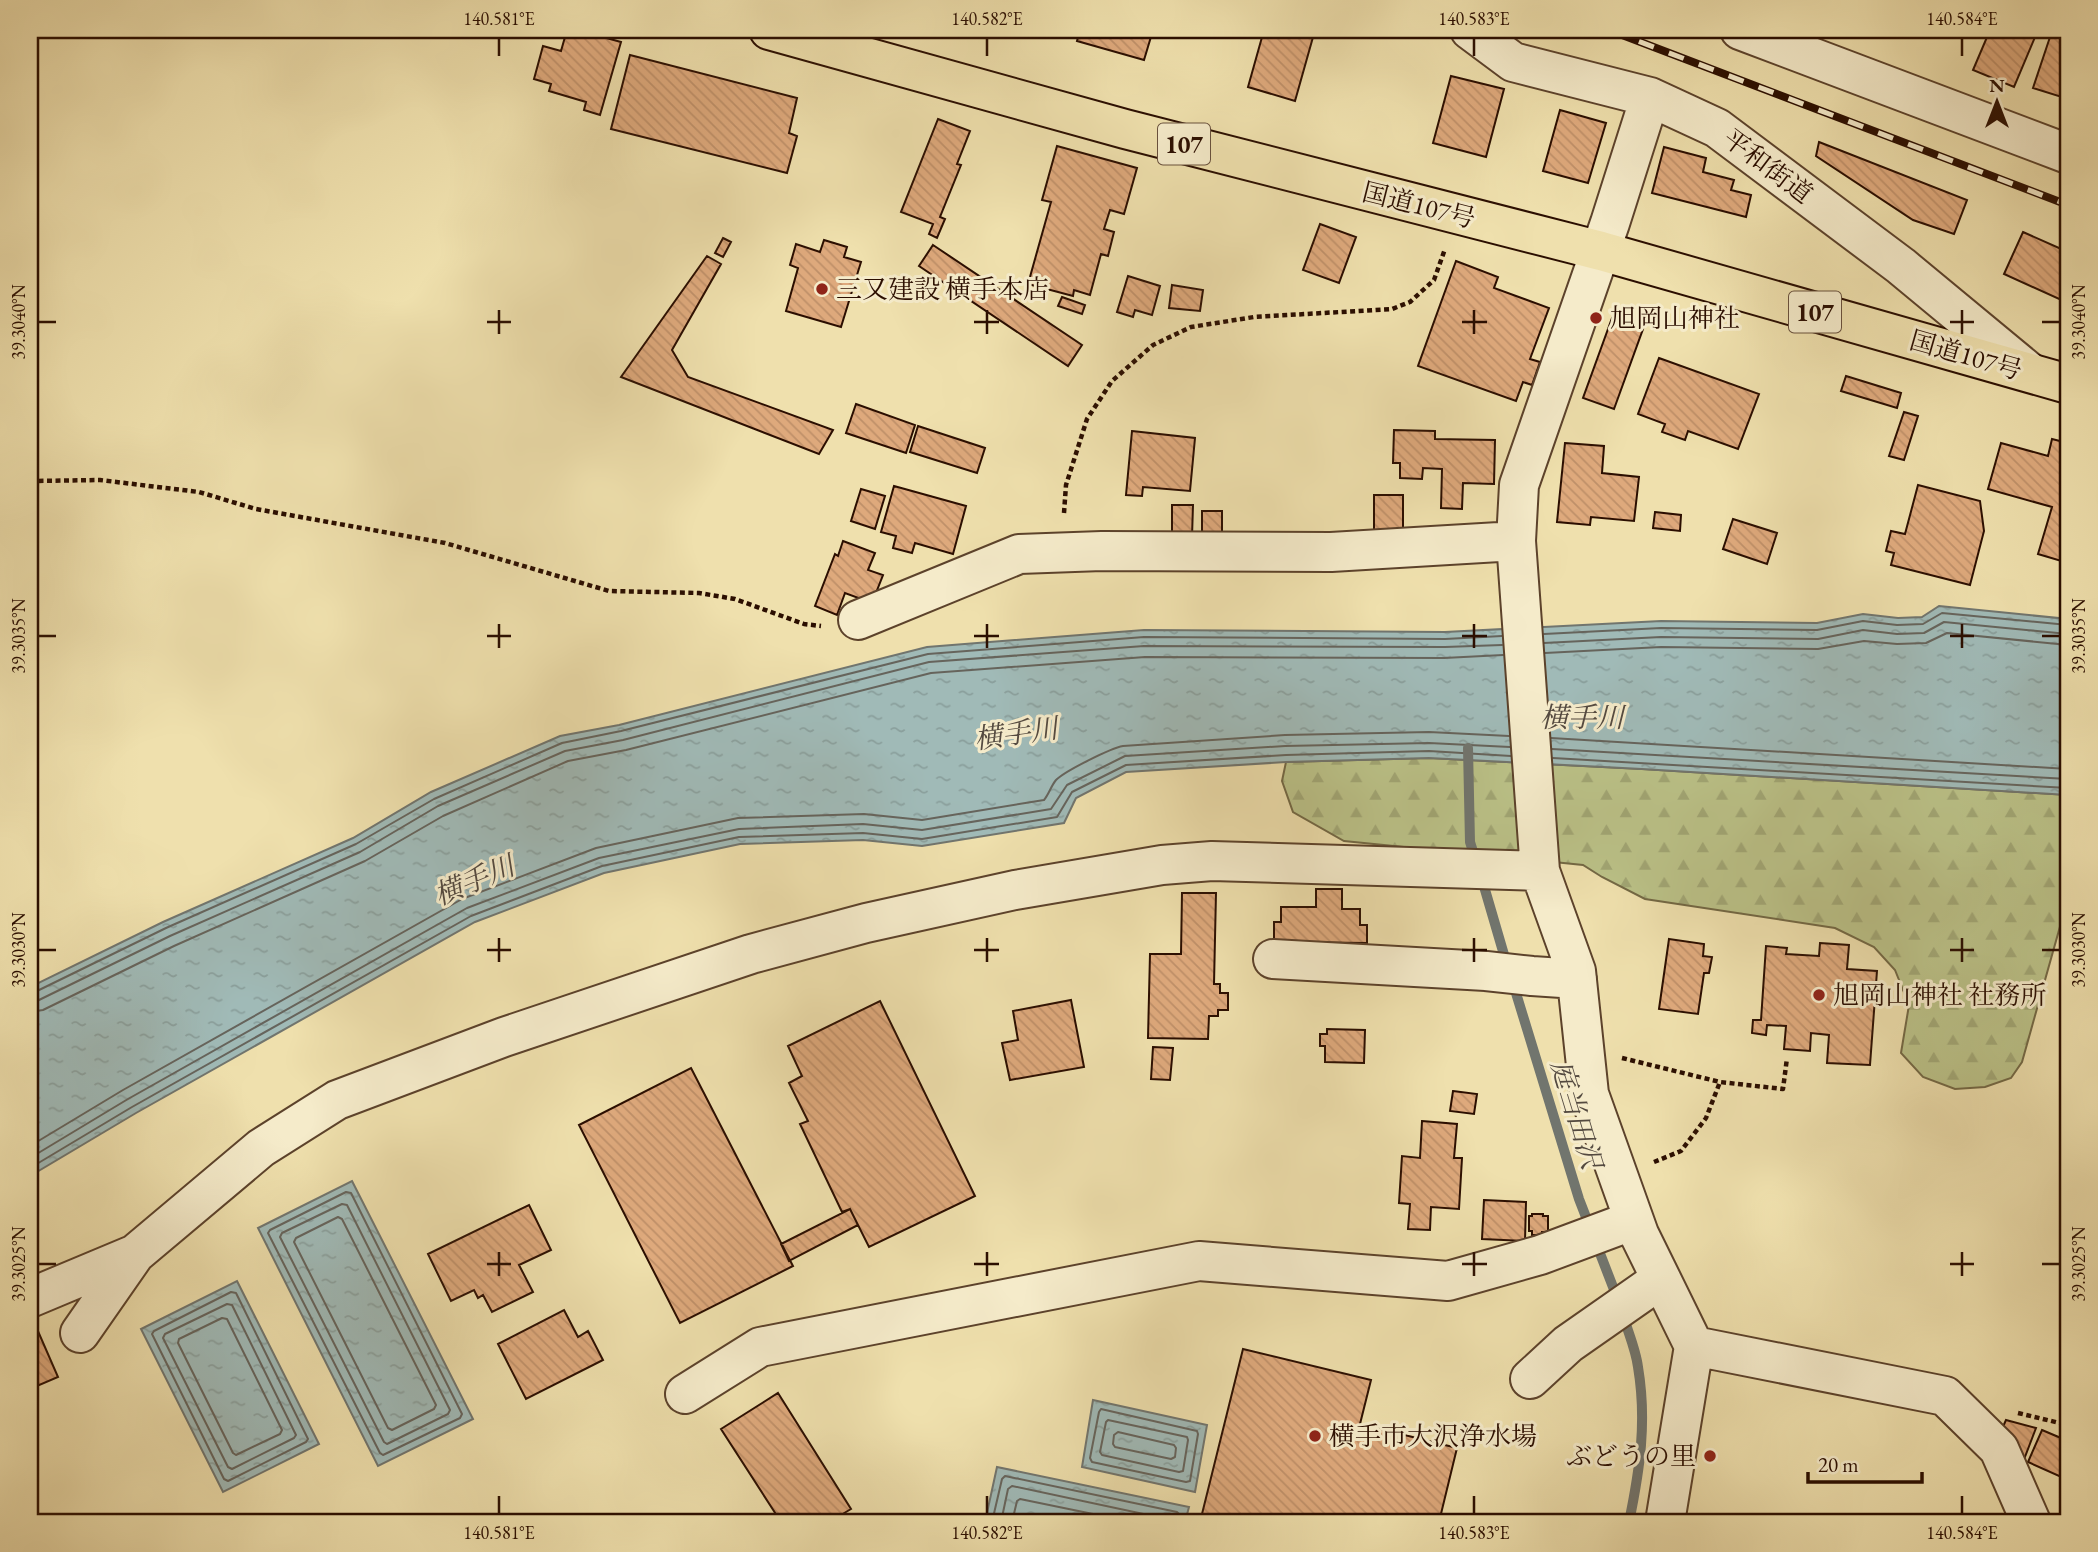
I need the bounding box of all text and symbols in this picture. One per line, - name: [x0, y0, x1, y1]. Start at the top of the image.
- text: 140.581°E: [463, 7, 535, 30]
- text: 140.582°E: [951, 7, 1023, 30]
- text: 140.583°E: [1438, 7, 1510, 30]
- text: 140.584°E: [1926, 7, 1998, 30]
- north arrow: [1962, 66, 2032, 136]
- text: N: [1989, 73, 2005, 98]
- street label: 平和街道: [1716, 121, 1820, 211]
- road number: 107: [1158, 124, 1210, 164]
- street label: 国道107号: [1359, 175, 1479, 235]
- place label: 三又建設 横手本店: [836, 272, 1049, 306]
- marker: 三又建設 横手本店: [814, 281, 830, 297]
- text: 39.3040°N: [7, 284, 30, 360]
- text: 39.3040°N: [2067, 284, 2090, 360]
- road number: 107: [1789, 292, 1841, 332]
- place label: 旭岡山神社: [1610, 301, 1740, 335]
- marker: 旭岡山神社: [1588, 310, 1604, 326]
- street label: 国道107号: [1906, 323, 2026, 387]
- text: 39.3035°N: [7, 598, 30, 674]
- text: 39.3035°N: [2067, 598, 2090, 674]
- water label: 横手川: [1540, 699, 1627, 735]
- water label: 横手川: [972, 709, 1063, 757]
- water label: 横手川: [428, 846, 522, 913]
- text: 39.3030°N: [7, 912, 30, 988]
- text: 39.3030°N: [2067, 912, 2090, 988]
- place label: 旭岡山神社 社務所: [1833, 978, 2046, 1012]
- marker: 旭岡山神社 社務所: [1811, 987, 1827, 1003]
- water label: 庭当田沢: [1543, 1055, 1611, 1176]
- text: 39.3025°N: [7, 1226, 30, 1302]
- text: 39.3025°N: [2067, 1226, 2090, 1302]
- place label: 横手市大沢浄水場: [1329, 1419, 1537, 1453]
- marker: 横手市大沢浄水場: [1307, 1428, 1323, 1444]
- place label: ぶどうの里: [1566, 1439, 1696, 1473]
- scale bar: [1808, 1440, 1921, 1484]
- marker: ぶどうの里: [1702, 1448, 1718, 1464]
- text: 20 m: [1818, 1451, 1859, 1478]
- text: 140.581°E: [463, 1521, 535, 1544]
- text: 140.582°E: [951, 1521, 1023, 1544]
- text: 140.583°E: [1438, 1521, 1510, 1544]
- text: 140.584°E: [1926, 1521, 1998, 1544]

